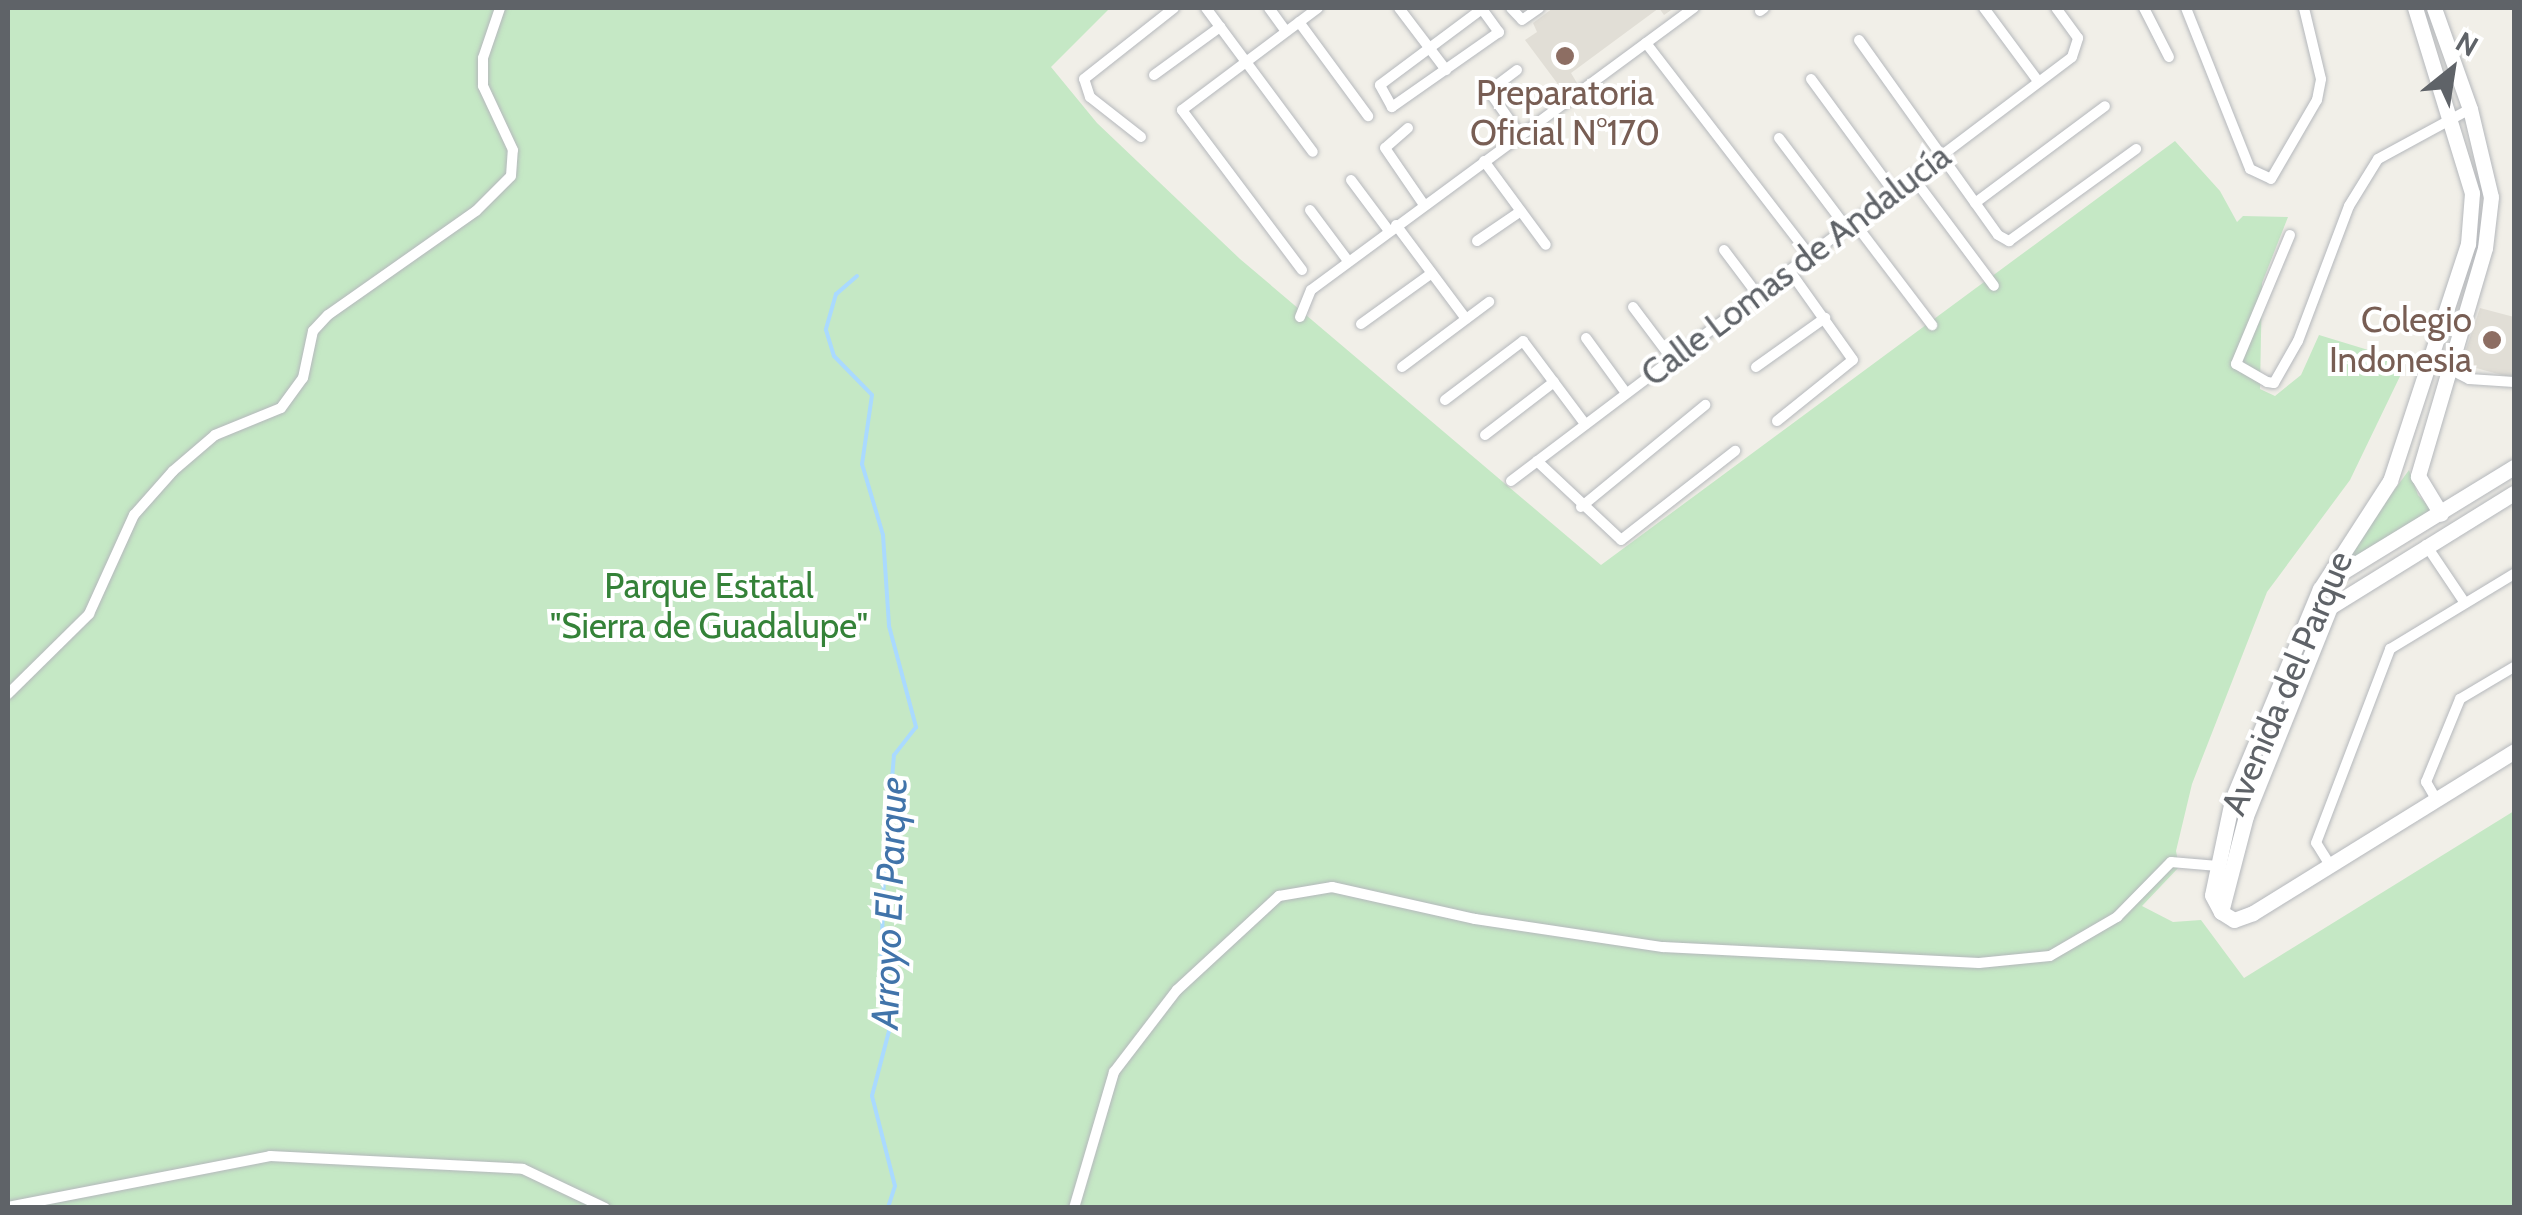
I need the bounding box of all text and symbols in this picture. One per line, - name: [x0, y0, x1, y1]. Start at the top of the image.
- north arrow: [2402, 20, 2502, 120]
- text: N: [2450, 24, 2484, 64]
- marker: Preparatoria Oficial N°170: [1554, 45, 1576, 67]
- place label: Preparatoria Oficial N°170: [1470, 72, 1660, 154]
- street label: Calle Lomas de Andalucía: [1633, 135, 1959, 395]
- place label: Colegio Indonesia: [2329, 299, 2472, 381]
- marker: Colegio Indonesia: [2481, 329, 2503, 351]
- street label: Avenida del Parque: [2212, 545, 2362, 821]
- park label: Parque Estatal "Sierra de Guadalupe": [550, 565, 868, 647]
- water label: Arroyo El Parque: [862, 776, 916, 1030]

